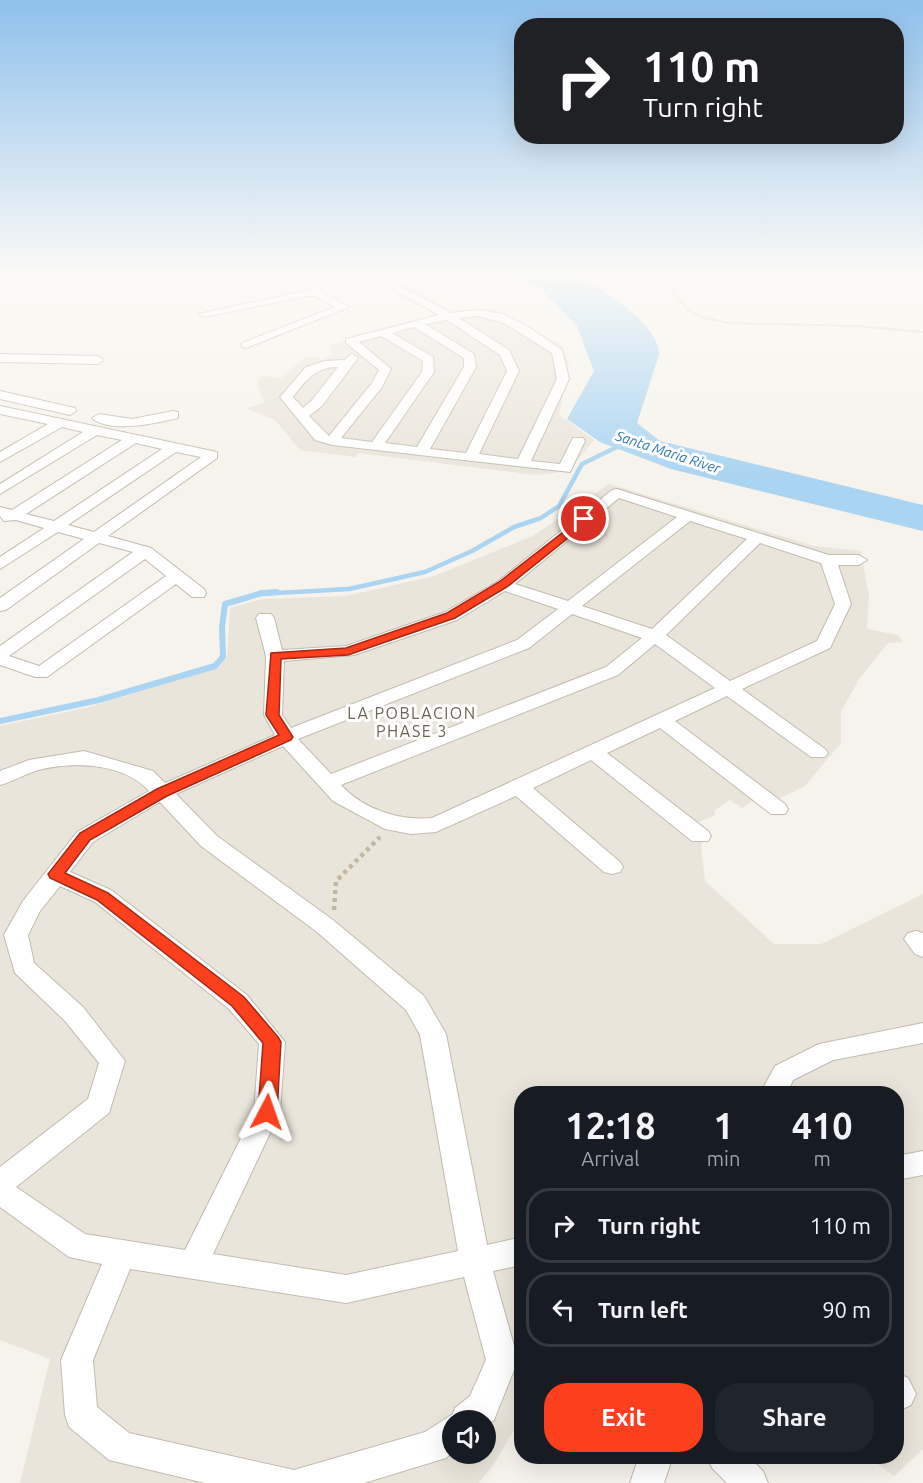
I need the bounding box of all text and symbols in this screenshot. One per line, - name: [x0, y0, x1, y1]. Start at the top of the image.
- icon: right: [544, 42, 622, 120]
- text: 110 m: [643, 43, 760, 90]
- text: Turn right: [643, 92, 763, 122]
- water label: Santa Maria River: [613, 427, 723, 477]
- pin: [558, 493, 609, 544]
- icon: arrive: [567, 502, 600, 535]
- district label: LA POBLACION PHASE 3: [347, 704, 477, 740]
- position arrow: [235, 1080, 299, 1144]
- text: 12:18: [565, 1105, 655, 1146]
- text: 1: [713, 1105, 734, 1146]
- text: 410: [792, 1105, 853, 1146]
- text: Arrival: [581, 1147, 640, 1170]
- text: min: [707, 1147, 740, 1170]
- text: m: [814, 1147, 831, 1170]
- icon: right: [547, 1209, 580, 1242]
- text: Turn right: [598, 1213, 700, 1238]
- text: 110 m: [810, 1213, 871, 1238]
- icon: left: [547, 1293, 580, 1326]
- text: Turn left: [598, 1297, 688, 1322]
- text: 90 m: [822, 1297, 871, 1322]
- button: Exit: [544, 1383, 703, 1452]
- button: Share: [715, 1383, 874, 1452]
- map controls: [442, 1410, 496, 1464]
- button: sound: [442, 1410, 496, 1464]

